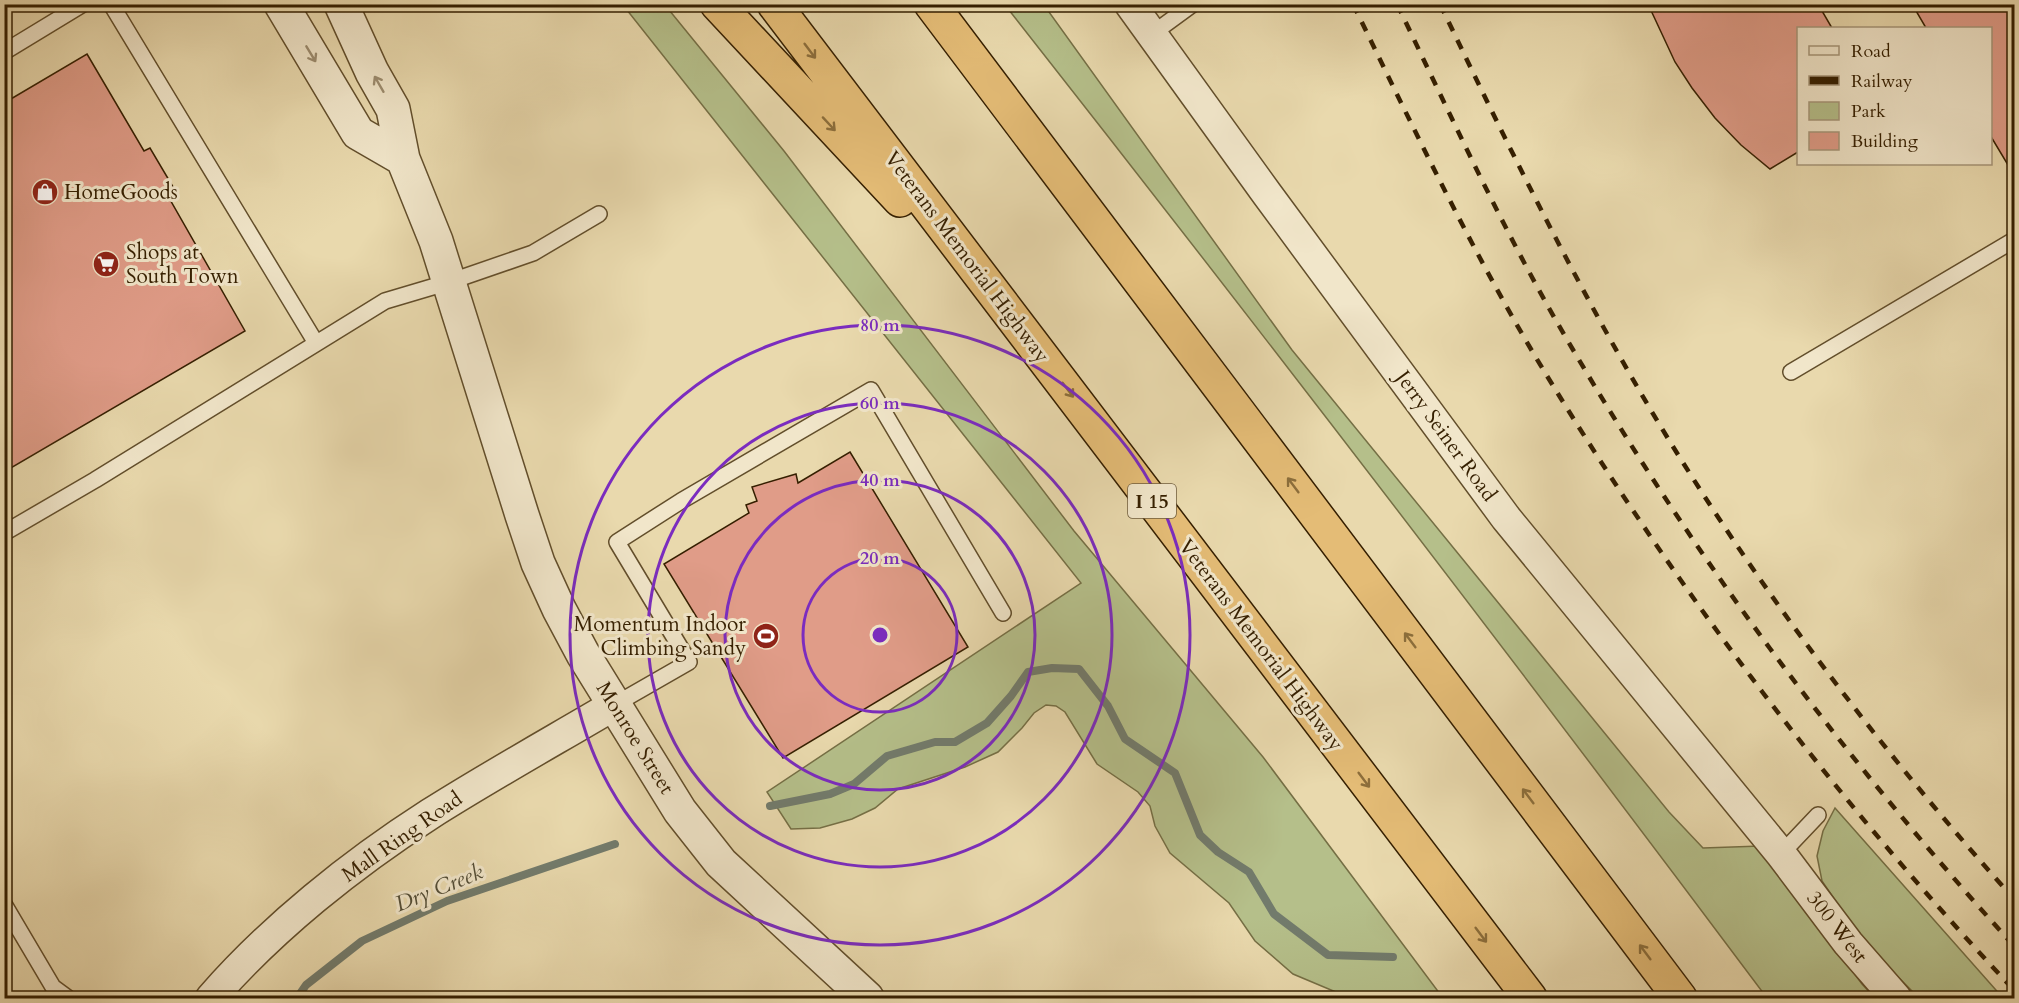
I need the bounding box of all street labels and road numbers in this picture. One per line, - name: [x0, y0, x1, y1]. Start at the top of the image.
- street label: Veterans Memorial Highway: [878, 145, 1056, 369]
- street label: Jerry Seiner Road: [1387, 362, 1503, 507]
- road number: I 15: [1128, 484, 1176, 518]
- street label: Veterans Memorial Highway: [1172, 533, 1350, 757]
- street label: Monroe Street: [589, 676, 681, 800]
- street label: Mall Ring Road: [336, 785, 468, 889]
- street label: 300 West: [1800, 885, 1875, 969]

